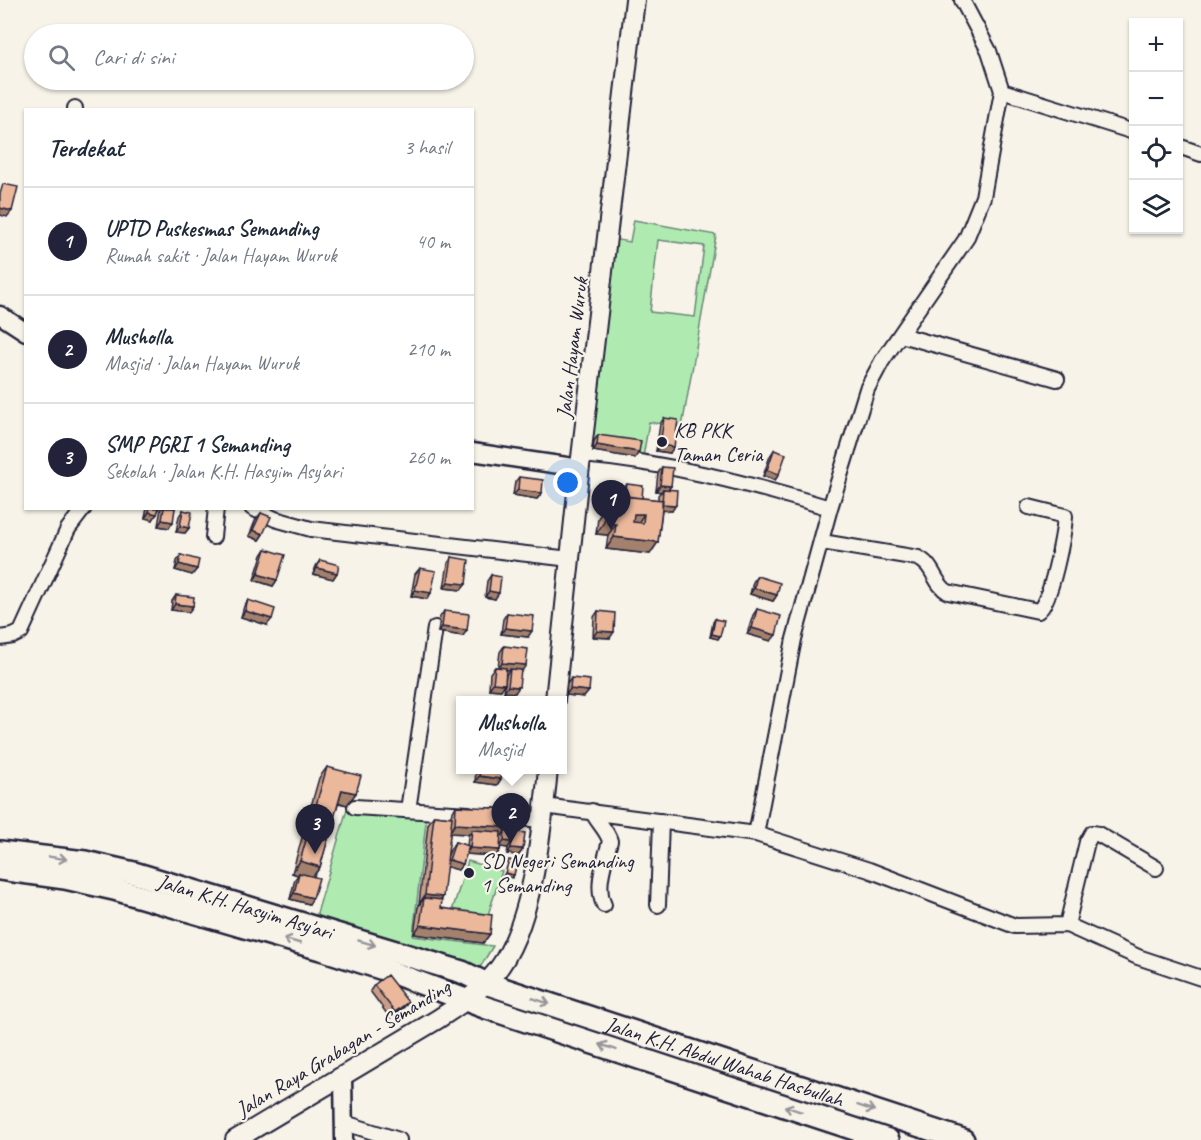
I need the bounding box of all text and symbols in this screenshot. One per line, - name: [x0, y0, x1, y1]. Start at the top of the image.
- map controls: [1129, 18, 1183, 234]
- button: +: [1129, 18, 1183, 72]
- search box: [24, 24, 474, 90]
- icon: search: [45, 41, 78, 74]
- text: Cari di sini: [93, 43, 174, 71]
- button: −: [1129, 72, 1183, 126]
- button: locate: [1129, 126, 1183, 180]
- text: Terdekat: [48, 131, 124, 164]
- text: 3 hasil: [404, 135, 450, 160]
- button: layers: [1129, 180, 1183, 234]
- text: UPTD Puskesmas Semanding: [105, 215, 318, 243]
- text: 1: [63, 229, 72, 254]
- text: 40 m: [416, 229, 450, 254]
- text: Rumah sakit · Jalan Hayam Wuruk: [105, 243, 337, 268]
- street label: Jalan Hayam Wuruk: [550, 275, 594, 421]
- text: Musholla: [105, 323, 172, 351]
- text: 2: [63, 337, 72, 362]
- text: 210 m: [407, 337, 450, 362]
- text: Masjid · Jalan Hayam Wuruk: [105, 351, 299, 376]
- place label: KB PKK Taman Ceria: [674, 417, 764, 467]
- text: SMP PGRI 1 Semanding: [105, 431, 290, 459]
- marker: KB PKK Taman Ceria: [655, 435, 669, 449]
- text: 3: [63, 445, 72, 470]
- text: 260 m: [407, 445, 450, 470]
- text: Sekolah · Jalan K.H. Hasyim Asy'ari: [105, 459, 342, 484]
- your location: [553, 468, 582, 497]
- pin: 1: [592, 480, 630, 530]
- popup: [456, 696, 567, 774]
- text: Musholla: [478, 709, 545, 737]
- text: Masjid: [478, 737, 524, 762]
- pin: 2: [492, 794, 530, 843]
- pin: 3: [296, 804, 334, 854]
- place label: SD Negeri Semanding 1 Semanding: [481, 848, 635, 898]
- one-way arrow: [48, 853, 67, 864]
- marker: SD Negeri Semanding 1 Semanding: [462, 866, 476, 880]
- street label: Jalan K.H. Hasyim Asy'ari: [154, 868, 339, 946]
- one-way arrow: [283, 935, 302, 946]
- one-way arrow: [357, 938, 376, 949]
- street label: Jalan Raya Grabagan - Semanding: [230, 973, 456, 1123]
- one-way arrow: [531, 997, 550, 1008]
- street label: Jalan K.H. Abdul Wahab Hasbullah: [601, 1010, 848, 1113]
- one-way arrow: [599, 1041, 618, 1052]
- one-way arrow: [784, 1103, 803, 1114]
- one-way arrow: [856, 1103, 875, 1114]

